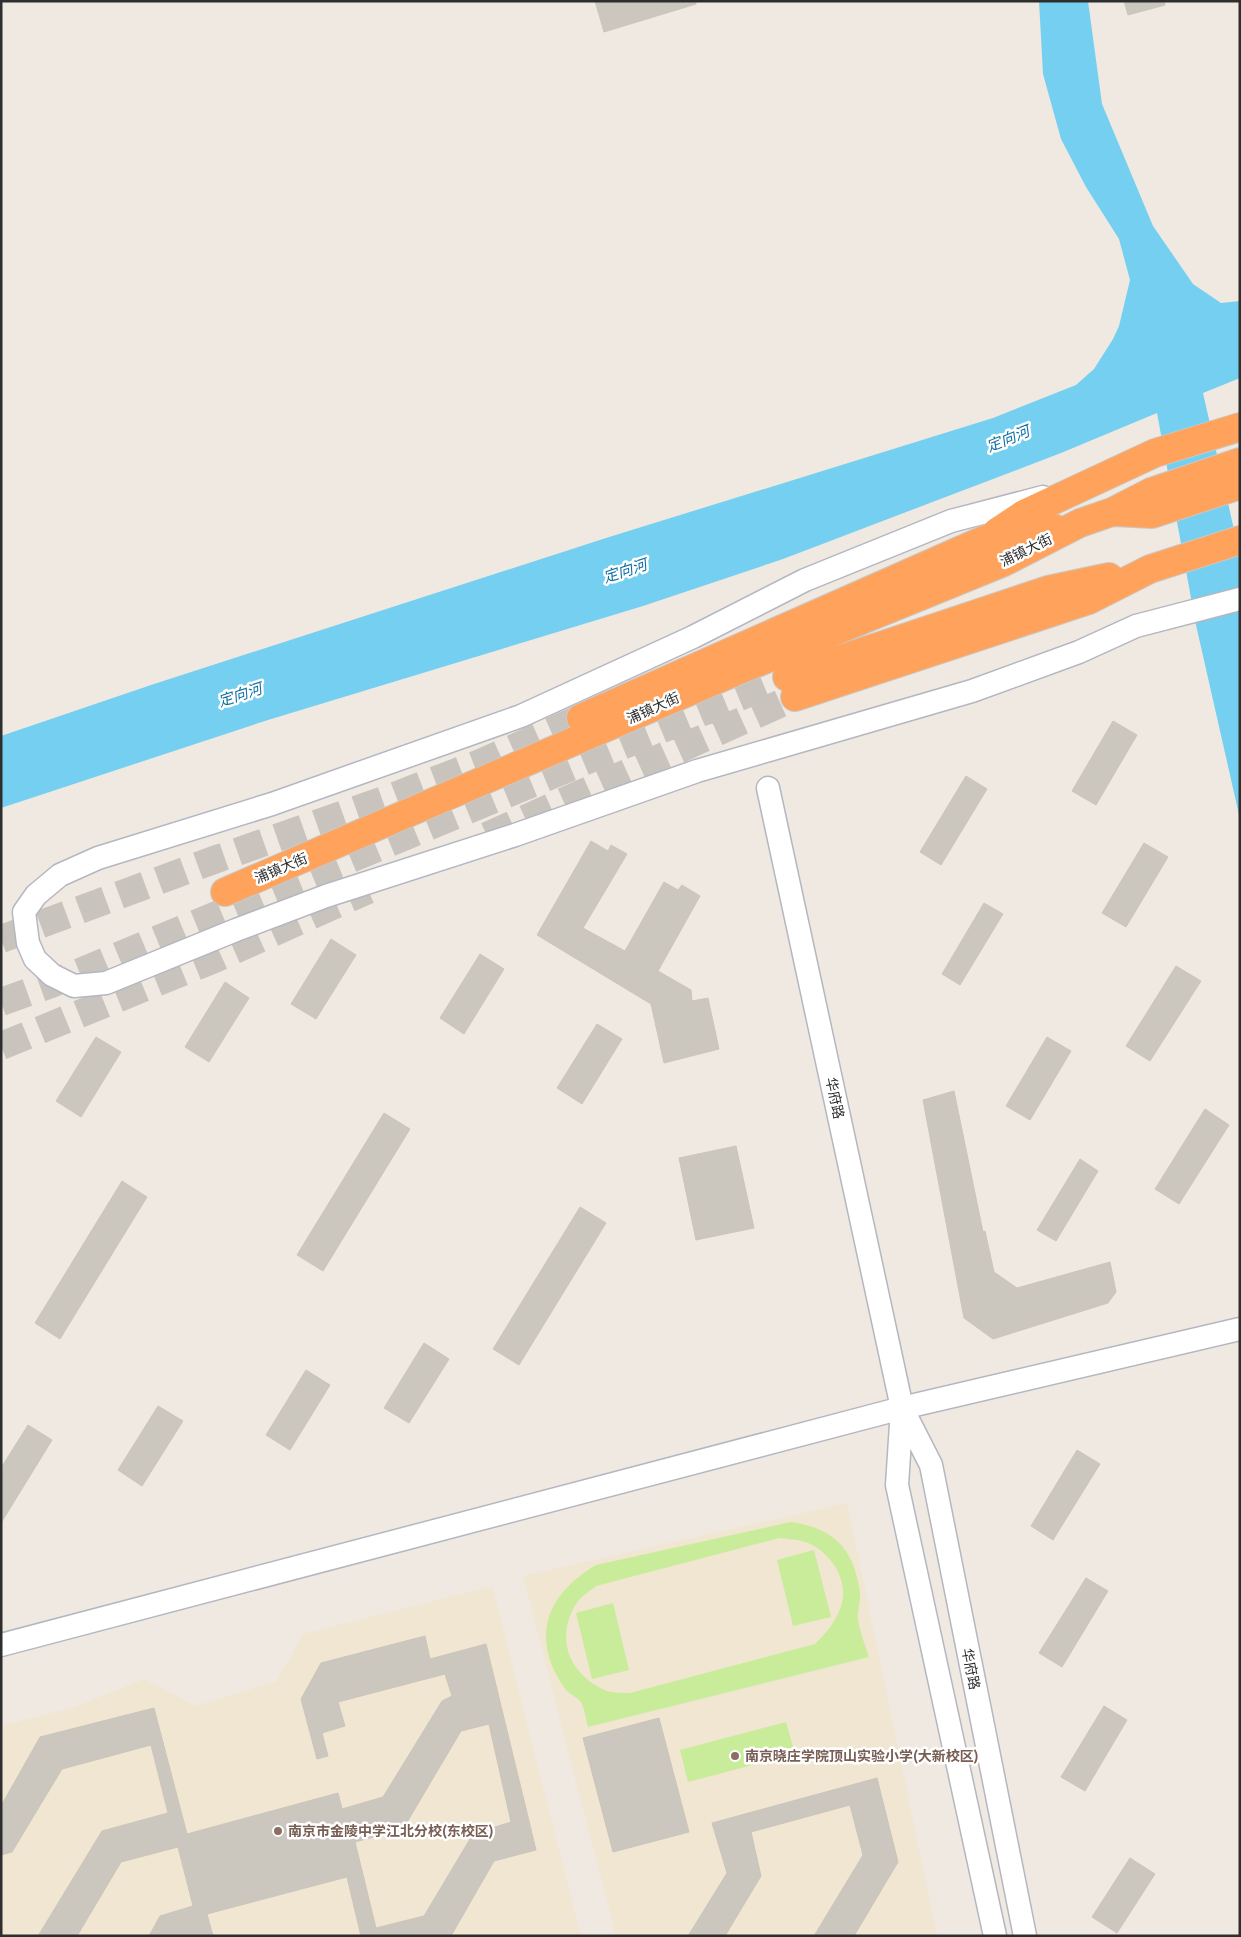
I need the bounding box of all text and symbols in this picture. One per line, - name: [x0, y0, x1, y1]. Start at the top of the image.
- water label: 定向河: [984, 421, 1035, 455]
- street label: 浦镇大街: [997, 531, 1055, 569]
- water label: 定向河: [601, 555, 652, 586]
- water label: 定向河: [216, 679, 267, 710]
- street label: 浦镇大街: [624, 689, 682, 727]
- street label: 浦镇大街: [252, 850, 310, 886]
- street label: 华府路: [823, 1076, 847, 1120]
- street label: 华府路: [959, 1647, 983, 1691]
- place label: 南京晓庄学院顶山实验小学(大新校区): [745, 1748, 979, 1764]
- marker: 南京晓庄学院顶山实验小学(大新校区): [729, 1750, 741, 1762]
- place label: 南京市金陵中学江北分校(东校区): [288, 1823, 494, 1839]
- marker: 南京市金陵中学江北分校(东校区): [272, 1825, 284, 1837]

